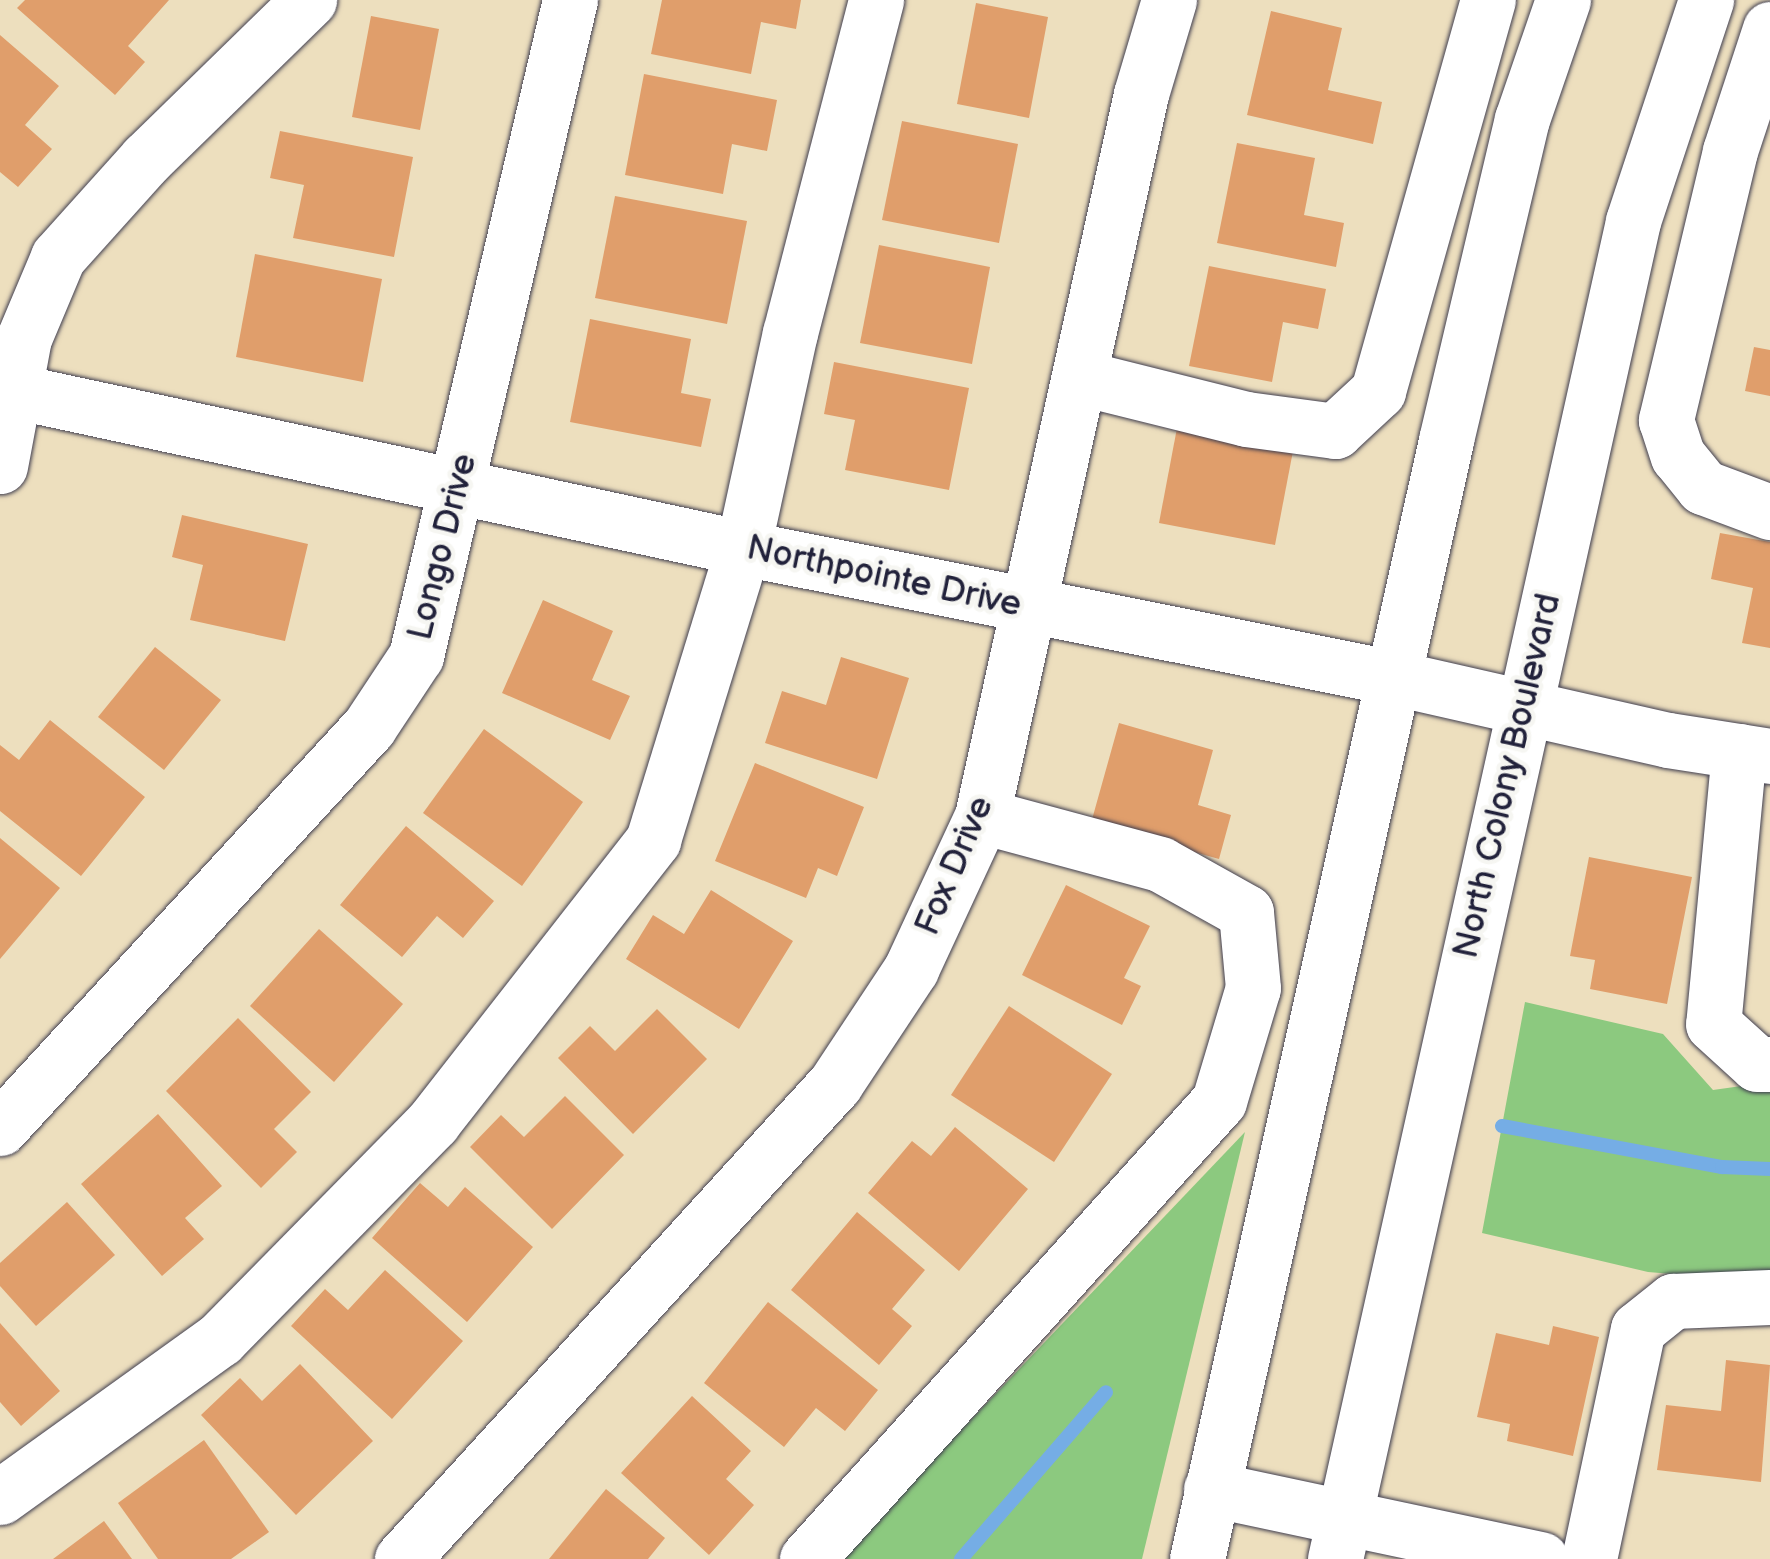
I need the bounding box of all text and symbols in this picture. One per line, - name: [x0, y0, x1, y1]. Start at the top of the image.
- street label: Longo Drive: [400, 449, 486, 645]
- street label: Northpointe Drive: [743, 527, 1025, 627]
- street label: North Colony Boulevard: [1445, 588, 1571, 964]
- street label: Fox Drive: [907, 790, 1003, 942]

